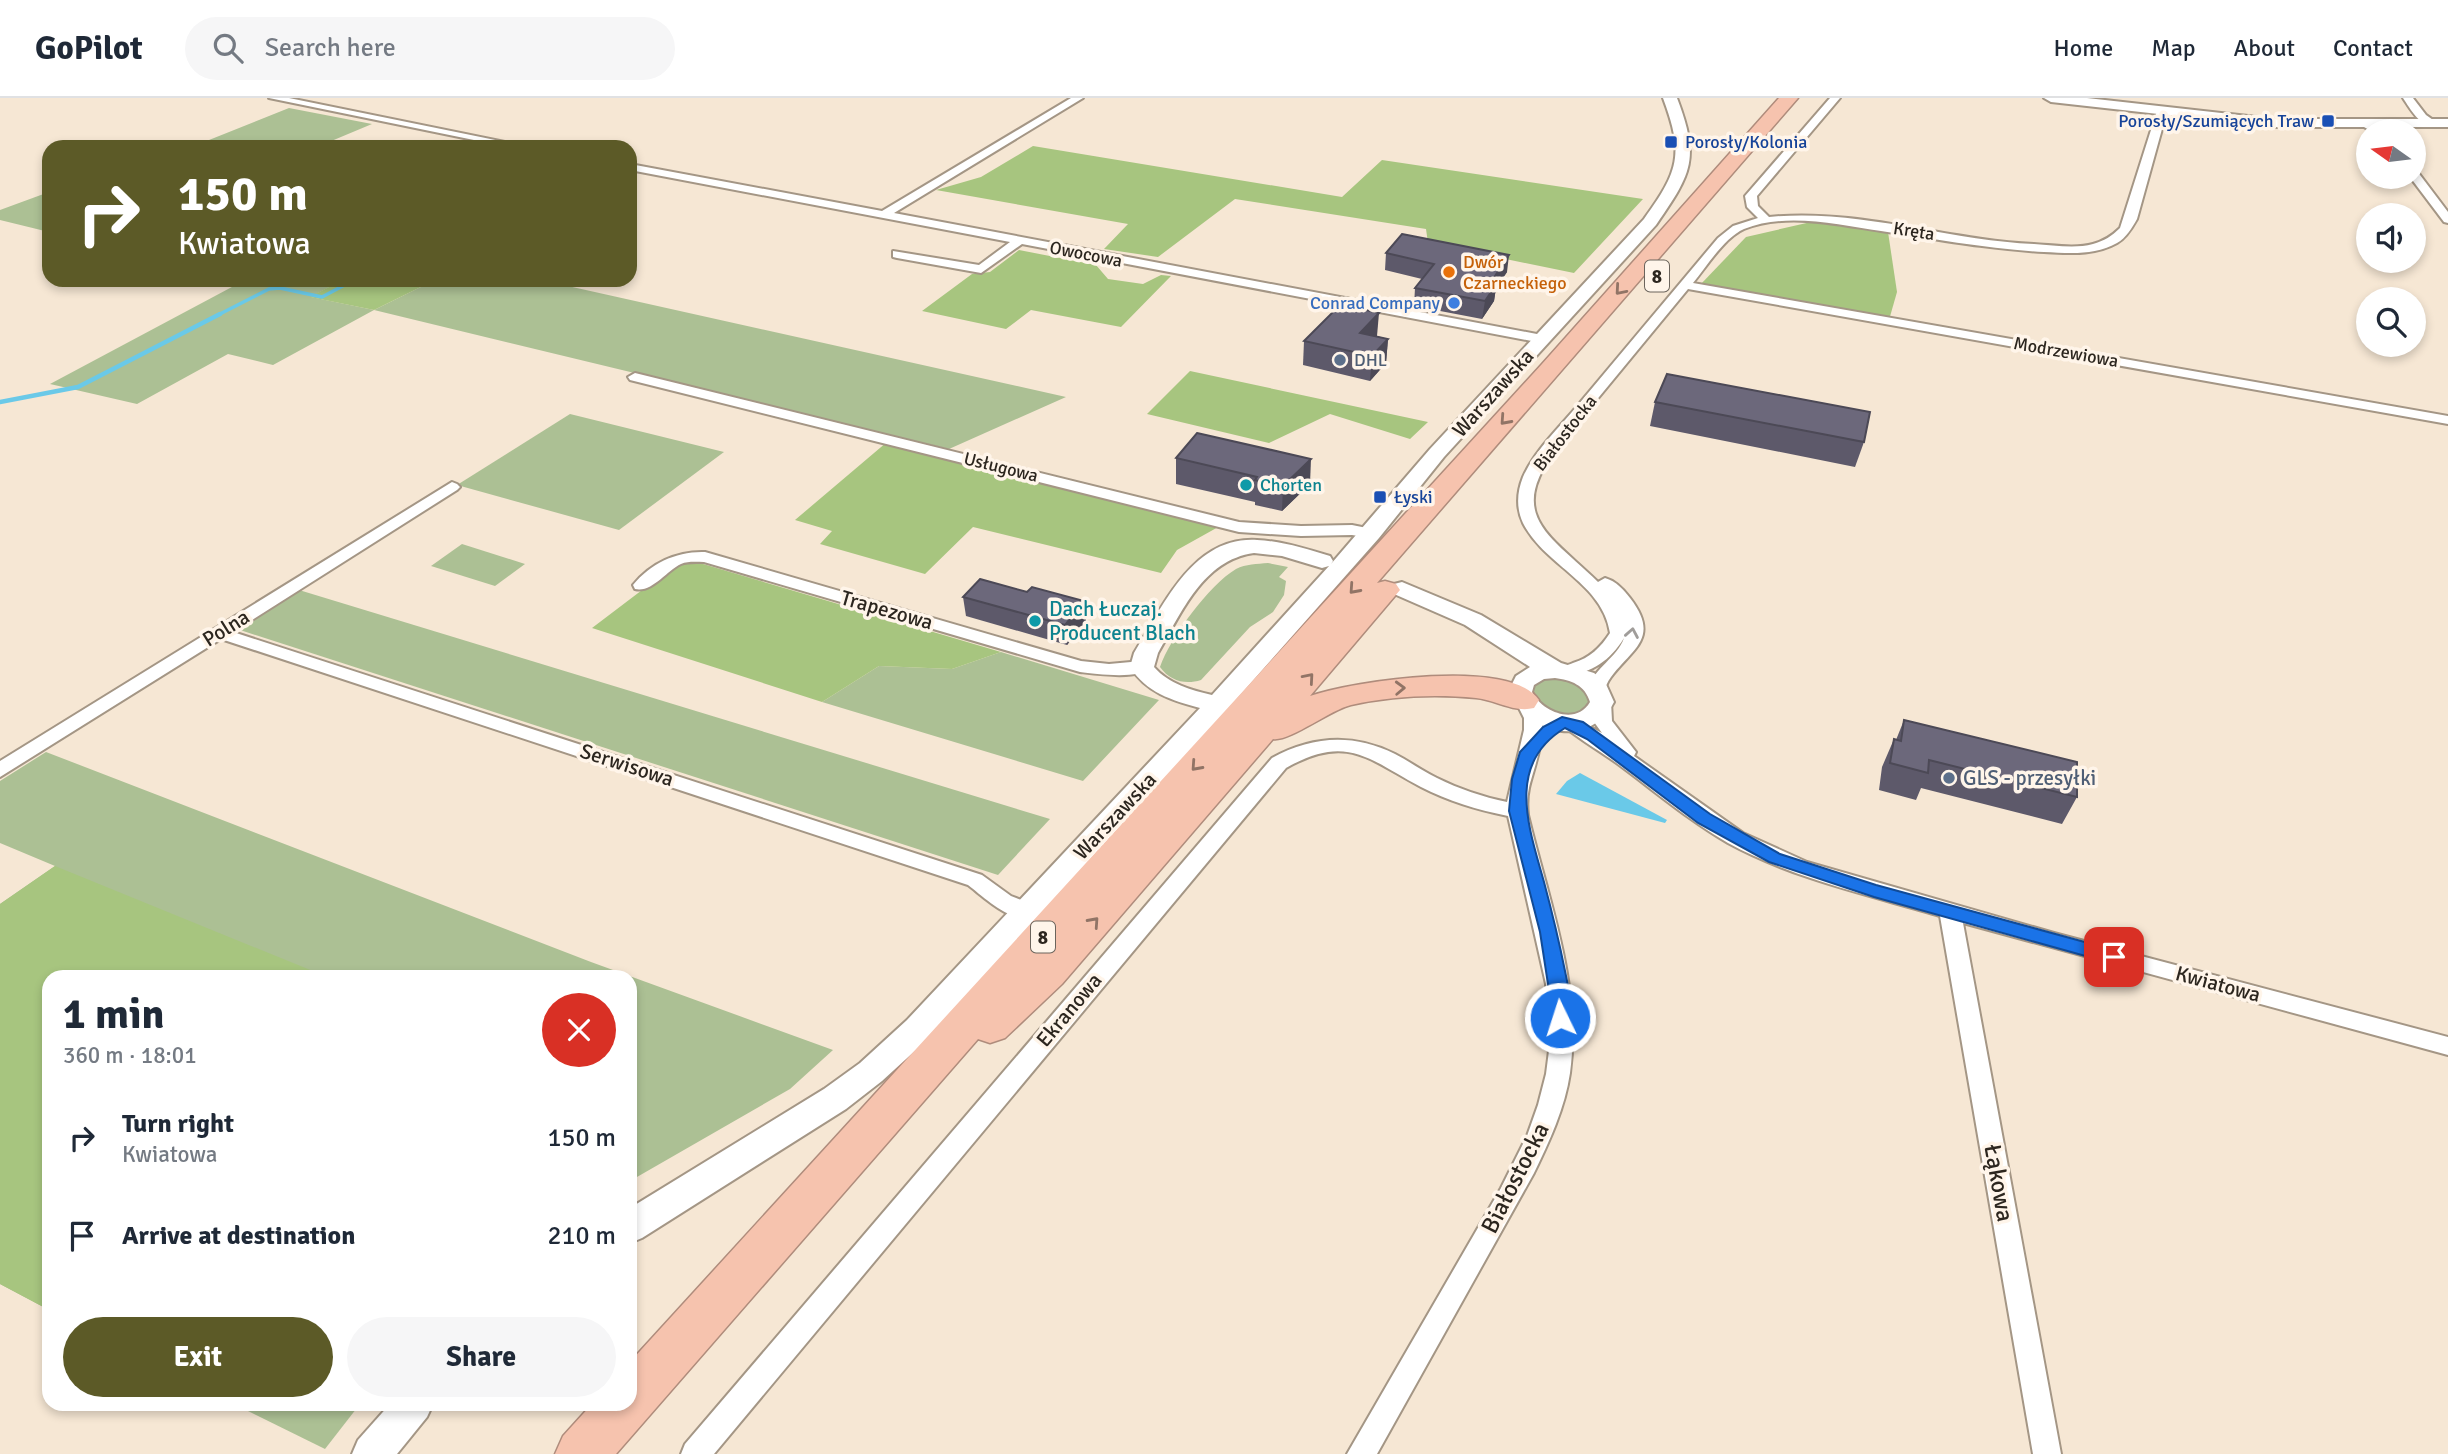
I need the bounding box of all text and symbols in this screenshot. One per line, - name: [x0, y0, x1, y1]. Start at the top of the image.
- search box: [185, 17, 675, 80]
- text: GoPilot: [35, 28, 143, 69]
- icon: search: [209, 29, 247, 67]
- text: Search here: [265, 32, 396, 64]
- text: Home: [2053, 33, 2113, 63]
- text: Map: [2151, 33, 2196, 63]
- text: About: [2234, 33, 2295, 63]
- text: Contact: [2333, 33, 2413, 63]
- place label: Porosły/Szumiących Traw: [2118, 110, 2314, 132]
- marker: Porosły/Szumiących Traw: [2320, 113, 2336, 129]
- north arrow: [2356, 119, 2426, 189]
- map controls: [2356, 119, 2426, 357]
- place label: Porosły/Kolonia: [1685, 131, 1807, 153]
- marker: Porosły/Kolonia: [1663, 134, 1679, 150]
- text: 150 m: [178, 164, 308, 224]
- icon: right: [63, 168, 154, 259]
- button: sound: [2356, 203, 2426, 273]
- street label: Kręta: [1892, 217, 1936, 245]
- text: Kwiatowa: [178, 224, 311, 263]
- street label: Owocowa: [1048, 236, 1124, 272]
- place label: Dwór Czarneckiego: [1463, 251, 1567, 294]
- road number: 8: [1645, 260, 1669, 292]
- marker: Dwór Czarneckiego: [1441, 264, 1457, 280]
- one-way arrow: [1616, 282, 1628, 295]
- button: search: [2356, 287, 2426, 357]
- place label: Conrad Company: [1310, 292, 1441, 314]
- marker: Conrad Company: [1446, 295, 1462, 311]
- street label: Modrzewiowa: [2012, 332, 2120, 372]
- street label: Warszawska: [1447, 343, 1539, 443]
- place label: DHL: [1354, 349, 1387, 371]
- marker: DHL: [1332, 352, 1348, 368]
- street label: Białostocka: [1529, 391, 1601, 475]
- one-way arrow: [1501, 411, 1513, 424]
- street label: Usługowa: [961, 447, 1041, 487]
- place label: Chorten: [1260, 474, 1322, 496]
- marker: Chorten: [1238, 477, 1254, 493]
- place label: Łyski: [1394, 486, 1433, 508]
- marker: Łyski: [1372, 489, 1388, 505]
- one-way arrow: [1350, 581, 1362, 594]
- street label: Trapezowa: [838, 584, 936, 636]
- place label: Dach Łuczaj. Producent Blach: [1049, 596, 1196, 646]
- street label: Polna: [198, 604, 254, 652]
- marker: Dach Łuczaj. Producent Blach: [1027, 613, 1043, 629]
- one-way arrow: [1624, 627, 1639, 639]
- one-way arrow: [1301, 674, 1313, 687]
- one-way arrow: [1395, 680, 1406, 695]
- street label: Serwisowa: [577, 738, 677, 792]
- one-way arrow: [1192, 758, 1204, 771]
- place label: GLS - przesyłki: [1963, 765, 2096, 791]
- street label: Warszawska: [1068, 767, 1162, 865]
- marker: GLS - przesyłki: [1941, 770, 1957, 786]
- one-way arrow: [1085, 917, 1098, 930]
- road number: 8: [1031, 922, 1055, 952]
- pin: [2084, 927, 2144, 987]
- icon: arrive: [2095, 938, 2133, 976]
- street label: Kwiatowa: [2173, 960, 2263, 1008]
- street label: Ekranowa: [1031, 968, 1107, 1052]
- position arrow: [1523, 981, 1597, 1055]
- text: 1 min: [63, 989, 164, 1040]
- button: close: [542, 993, 616, 1067]
- text: 360 m · 18:01: [63, 1041, 197, 1070]
- text: Turn right: [122, 1108, 234, 1140]
- street label: Białostocka: [1474, 1118, 1556, 1238]
- icon: right: [63, 1119, 101, 1157]
- text: 150 m: [547, 1122, 616, 1154]
- text: Kwiatowa: [122, 1140, 217, 1169]
- street label: Łąkowa: [1977, 1142, 2021, 1224]
- icon: arrive: [63, 1217, 101, 1255]
- text: Arrive at destination: [122, 1220, 355, 1252]
- text: 210 m: [547, 1220, 616, 1252]
- button: Exit: [63, 1317, 333, 1397]
- button: Share: [347, 1317, 616, 1397]

